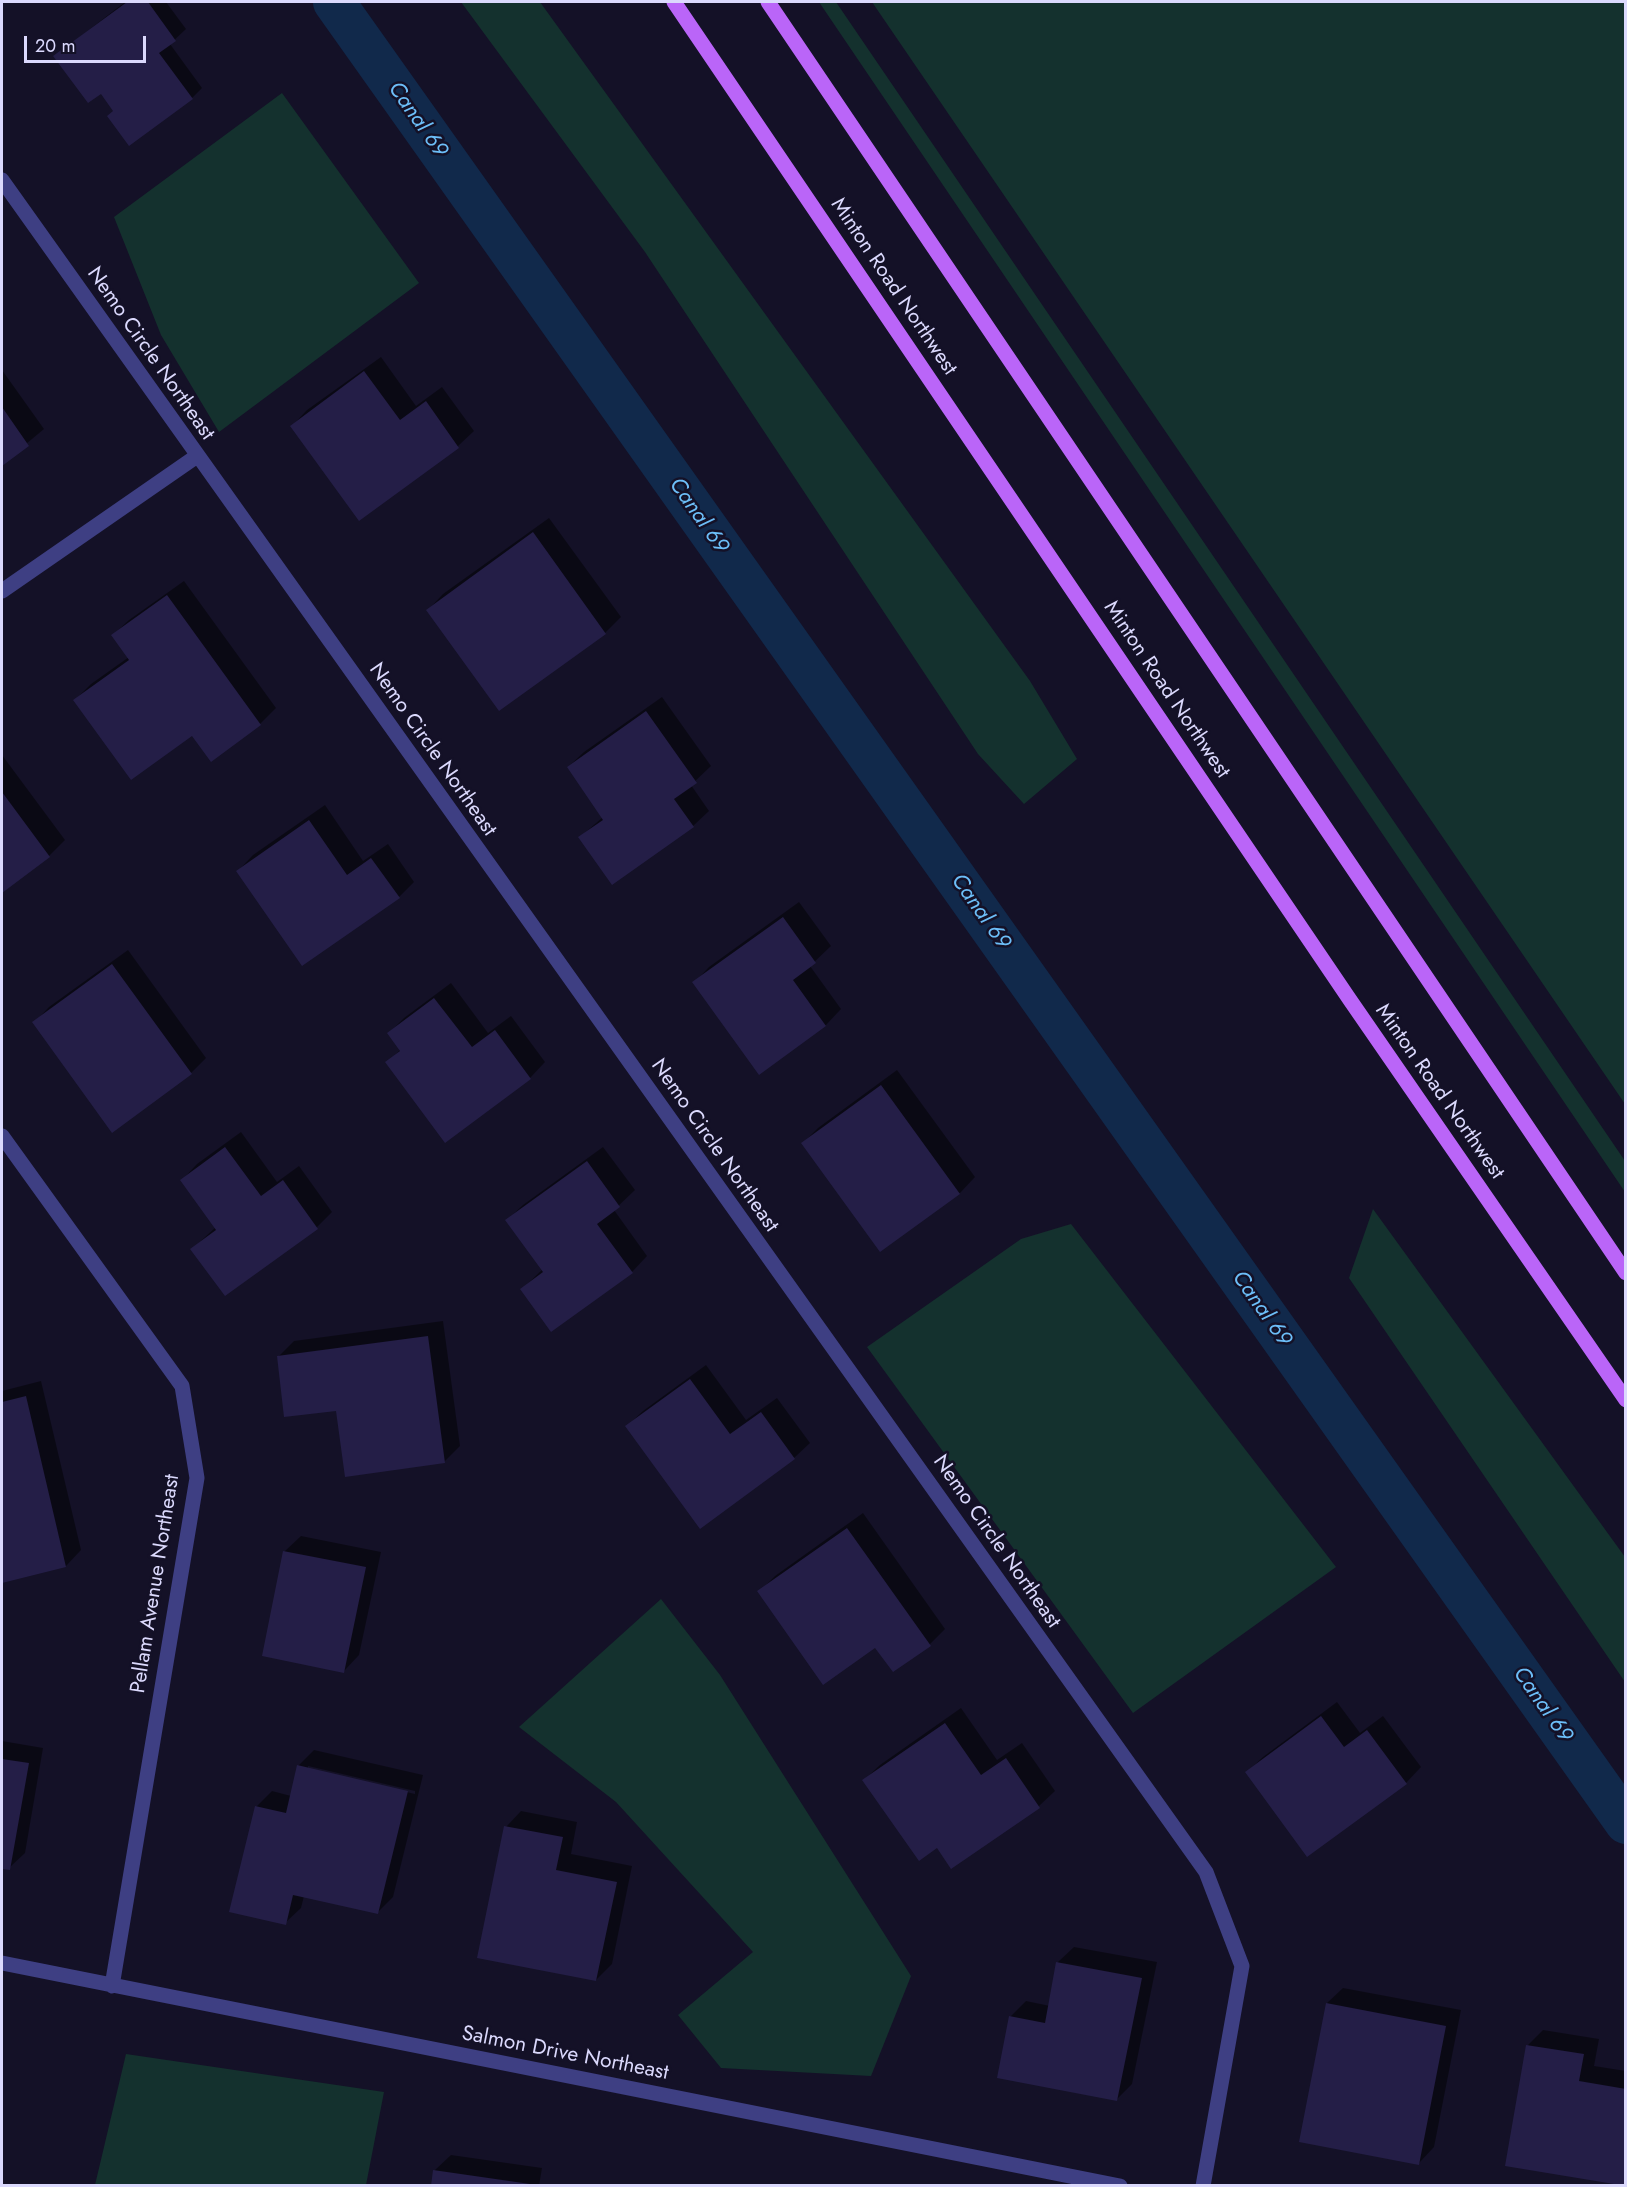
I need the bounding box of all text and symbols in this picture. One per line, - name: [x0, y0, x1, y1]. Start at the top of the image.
- scale bar: [27, 24, 148, 62]
- text: 20 m: [35, 33, 75, 59]
- water label: Canal 69: [381, 77, 453, 163]
- street label: Minton Road Northwest: [824, 194, 962, 380]
- street label: Nemo Circle Northeast: [81, 263, 219, 445]
- water label: Canal 69: [662, 473, 734, 559]
- street label: Minton Road Northwest: [1097, 597, 1235, 783]
- street label: Nemo Circle Northeast: [363, 659, 501, 841]
- water label: Canal 69: [944, 869, 1016, 955]
- street label: Minton Road Northwest: [1369, 1000, 1509, 1184]
- street label: Nemo Circle Northeast: [645, 1055, 783, 1237]
- water label: Canal 69: [1225, 1266, 1297, 1352]
- street label: Nemo Circle Northeast: [927, 1451, 1065, 1633]
- street label: Pellam Avenue Northeast: [126, 1473, 186, 1695]
- water label: Canal 69: [1506, 1662, 1578, 1748]
- street label: Salmon Drive Northeast: [460, 2022, 670, 2086]

